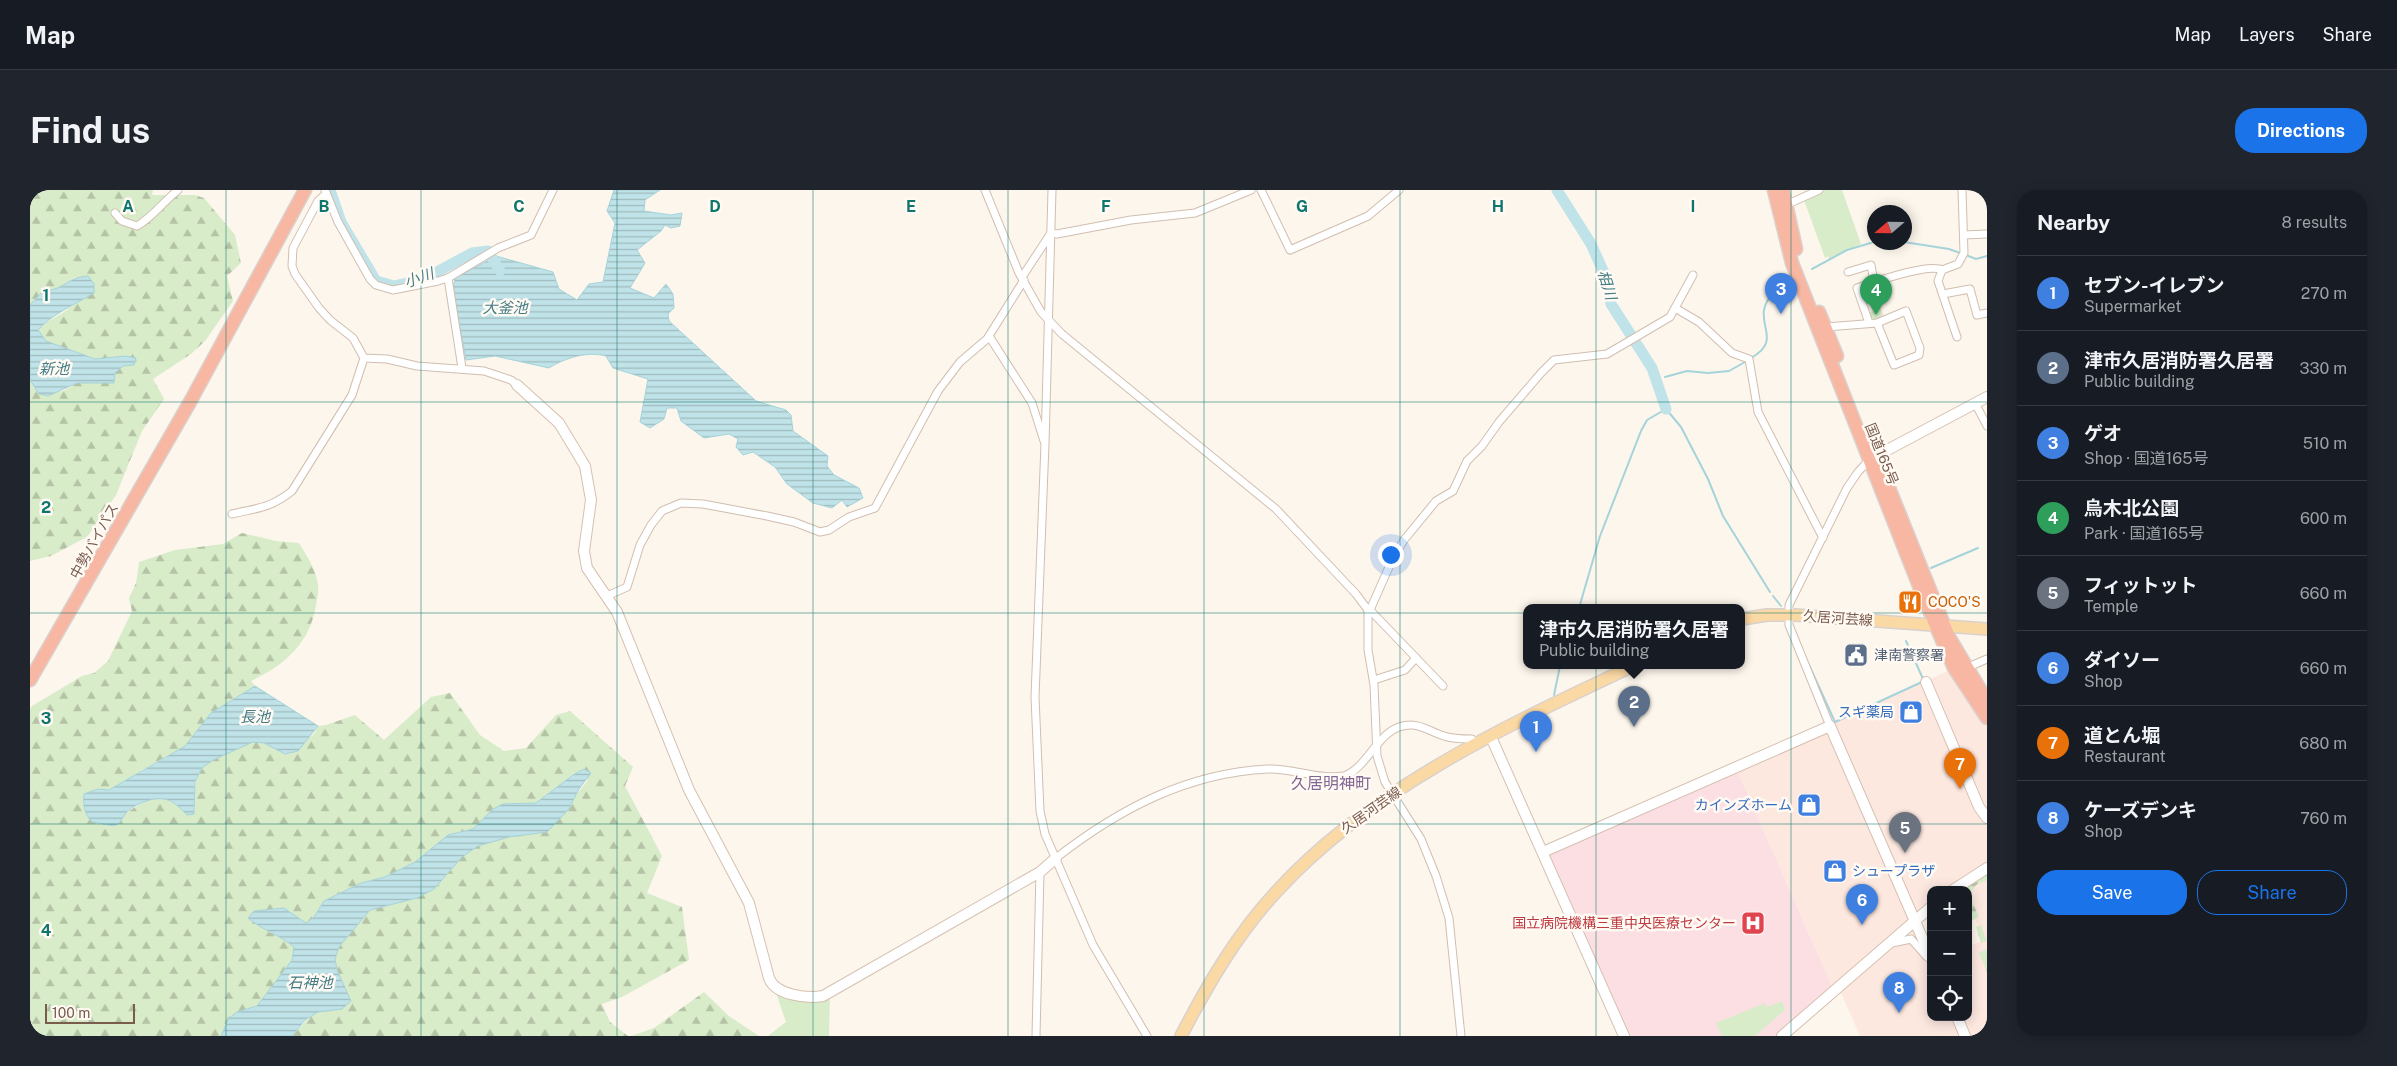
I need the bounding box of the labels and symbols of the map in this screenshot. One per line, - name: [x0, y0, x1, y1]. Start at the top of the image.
- text: A: [122, 197, 134, 216]
- text: B: [319, 197, 330, 216]
- text: C: [513, 197, 525, 216]
- text: D: [709, 197, 721, 216]
- text: E: [906, 197, 916, 216]
- text: F: [1101, 197, 1111, 216]
- text: G: [1296, 197, 1308, 216]
- text: H: [1492, 197, 1504, 216]
- text: I: [1691, 197, 1695, 216]
- north arrow: [1867, 205, 1912, 250]
- water label: 小川: [402, 264, 438, 291]
- water label: 相川: [1595, 268, 1621, 304]
- pin: 3: [1765, 273, 1797, 314]
- pin: 4: [1860, 274, 1892, 315]
- text: 1: [43, 286, 49, 305]
- water label: 大釜池: [482, 299, 529, 316]
- water label: 新池: [39, 360, 71, 377]
- street label: 国道165号: [1862, 421, 1902, 487]
- text: 2: [41, 498, 51, 517]
- street label: 中勢バイパス: [67, 501, 121, 581]
- your location: [1378, 542, 1404, 568]
- restaurant icon: COCO'S: [1897, 589, 1923, 615]
- place label: COCO'S: [1928, 594, 1981, 610]
- street label: 久居河芸線: [1803, 608, 1873, 628]
- public building icon: 津南警察署: [1843, 642, 1869, 668]
- place label: 津南警察署: [1874, 647, 1944, 663]
- pin: 2: [1618, 686, 1650, 727]
- shop icon: スギ薬局: [1898, 699, 1924, 725]
- place label: スギ薬局: [1838, 704, 1894, 720]
- water label: 長池: [240, 708, 272, 725]
- text: 3: [41, 709, 51, 728]
- pin: 1: [1520, 711, 1552, 752]
- pin: 7: [1944, 748, 1976, 789]
- district label: 久居明神町: [1291, 774, 1371, 793]
- street label: 久居河芸線: [1338, 783, 1404, 837]
- shop icon: カインズホーム: [1796, 792, 1822, 818]
- place label: カインズホーム: [1695, 797, 1792, 813]
- pin: 5: [1889, 812, 1921, 853]
- shop icon: シュープラザ: [1822, 858, 1848, 884]
- place label: シュープラザ: [1852, 863, 1935, 879]
- pin: 6: [1846, 884, 1878, 925]
- hospital icon: 国立病院機構三重中央医療センター: [1740, 910, 1766, 936]
- place label: 国立病院機構三重中央医療センター: [1512, 915, 1736, 931]
- text: 4: [41, 921, 52, 940]
- pin: 8: [1883, 972, 1915, 1013]
- water label: 石神池: [287, 974, 334, 991]
- scale bar: [45, 1001, 135, 1024]

